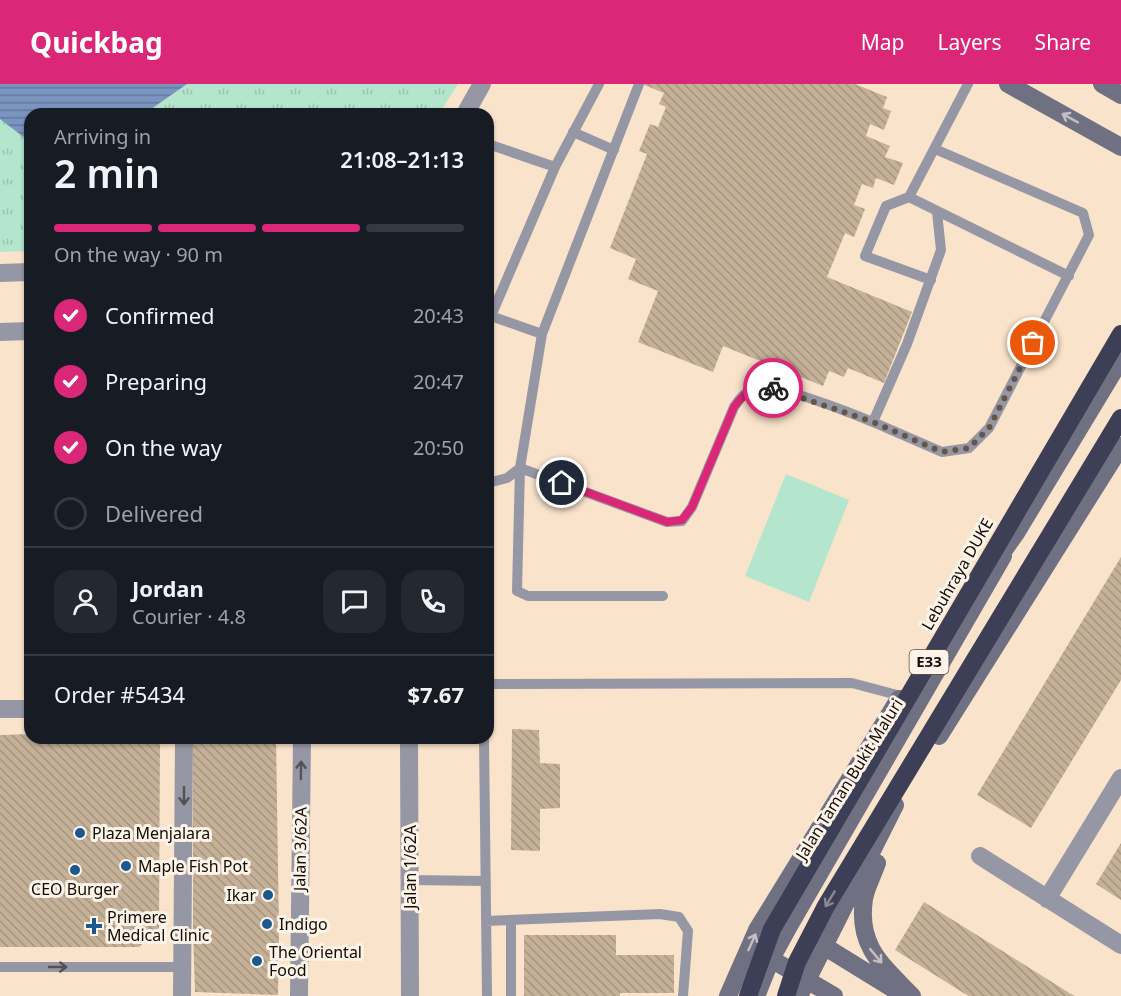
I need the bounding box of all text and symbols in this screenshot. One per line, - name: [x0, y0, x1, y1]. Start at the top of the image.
- text: Quickbag: [30, 23, 163, 61]
- text: Map: [861, 28, 905, 56]
- text: Layers: [938, 28, 1002, 56]
- text: Share: [1035, 28, 1091, 56]
- one-way arrow: [1062, 112, 1079, 124]
- text: Arriving in: [54, 123, 151, 150]
- text: 21:08–21:13: [340, 144, 464, 174]
- text: 2 min: [54, 146, 160, 199]
- text: On the way · 90 m: [54, 241, 223, 268]
- icon: check: [54, 299, 87, 332]
- text: Confirmed: [105, 300, 215, 330]
- text: 20:43: [413, 302, 464, 329]
- pin: [1007, 317, 1058, 368]
- icon: bag: [1016, 326, 1049, 359]
- courier: [743, 358, 803, 418]
- icon: check: [54, 365, 87, 398]
- text: Preparing: [105, 366, 207, 396]
- text: 20:47: [413, 368, 464, 395]
- icon: bike: [757, 372, 790, 405]
- icon: check: [54, 431, 87, 464]
- text: On the way: [105, 432, 222, 462]
- text: 20:50: [413, 434, 464, 461]
- pin: [536, 457, 587, 508]
- icon: home: [545, 466, 578, 499]
- text: Delivered: [105, 498, 203, 528]
- street label: Lebuhraya DUKE: [916, 514, 998, 634]
- button: person: [54, 570, 117, 633]
- button: chat: [323, 570, 386, 633]
- button: phone: [401, 570, 464, 633]
- text: Jordan: [132, 573, 204, 603]
- text: Courier · 4.8: [132, 603, 246, 630]
- road number: E33: [910, 650, 948, 674]
- text: Order #5434: [54, 679, 185, 709]
- text: $7.67: [407, 679, 464, 709]
- street label: Jalan Taman Bukit Maluri: [789, 694, 908, 865]
- one-way arrow: [295, 760, 307, 780]
- one-way arrow: [178, 786, 190, 806]
- street label: Jalan 3/62A: [288, 806, 312, 893]
- place label: Plaza Menjalara: [92, 822, 210, 844]
- street label: Jalan 1/62A: [399, 824, 421, 911]
- marker: Plaza Menjalara: [73, 826, 87, 840]
- place label: Maple Fish Pot: [138, 855, 248, 877]
- marker: Maple Fish Pot: [119, 859, 133, 873]
- marker: CEO Burger: [68, 863, 82, 877]
- place label: CEO Burger: [31, 878, 119, 900]
- place label: Ikar: [226, 884, 256, 906]
- marker: Ikar: [261, 888, 275, 902]
- one-way arrow: [823, 890, 835, 907]
- place label: Primere Medical Clinic: [107, 906, 210, 946]
- place label: Indigo: [279, 913, 328, 935]
- marker: Primere Medical Clinic: [85, 917, 103, 935]
- marker: Indigo: [260, 917, 274, 931]
- one-way arrow: [747, 934, 758, 952]
- place label: The Oriental Food: [269, 941, 362, 981]
- one-way arrow: [869, 948, 882, 964]
- marker: The Oriental Food: [250, 954, 264, 968]
- one-way arrow: [48, 961, 68, 973]

